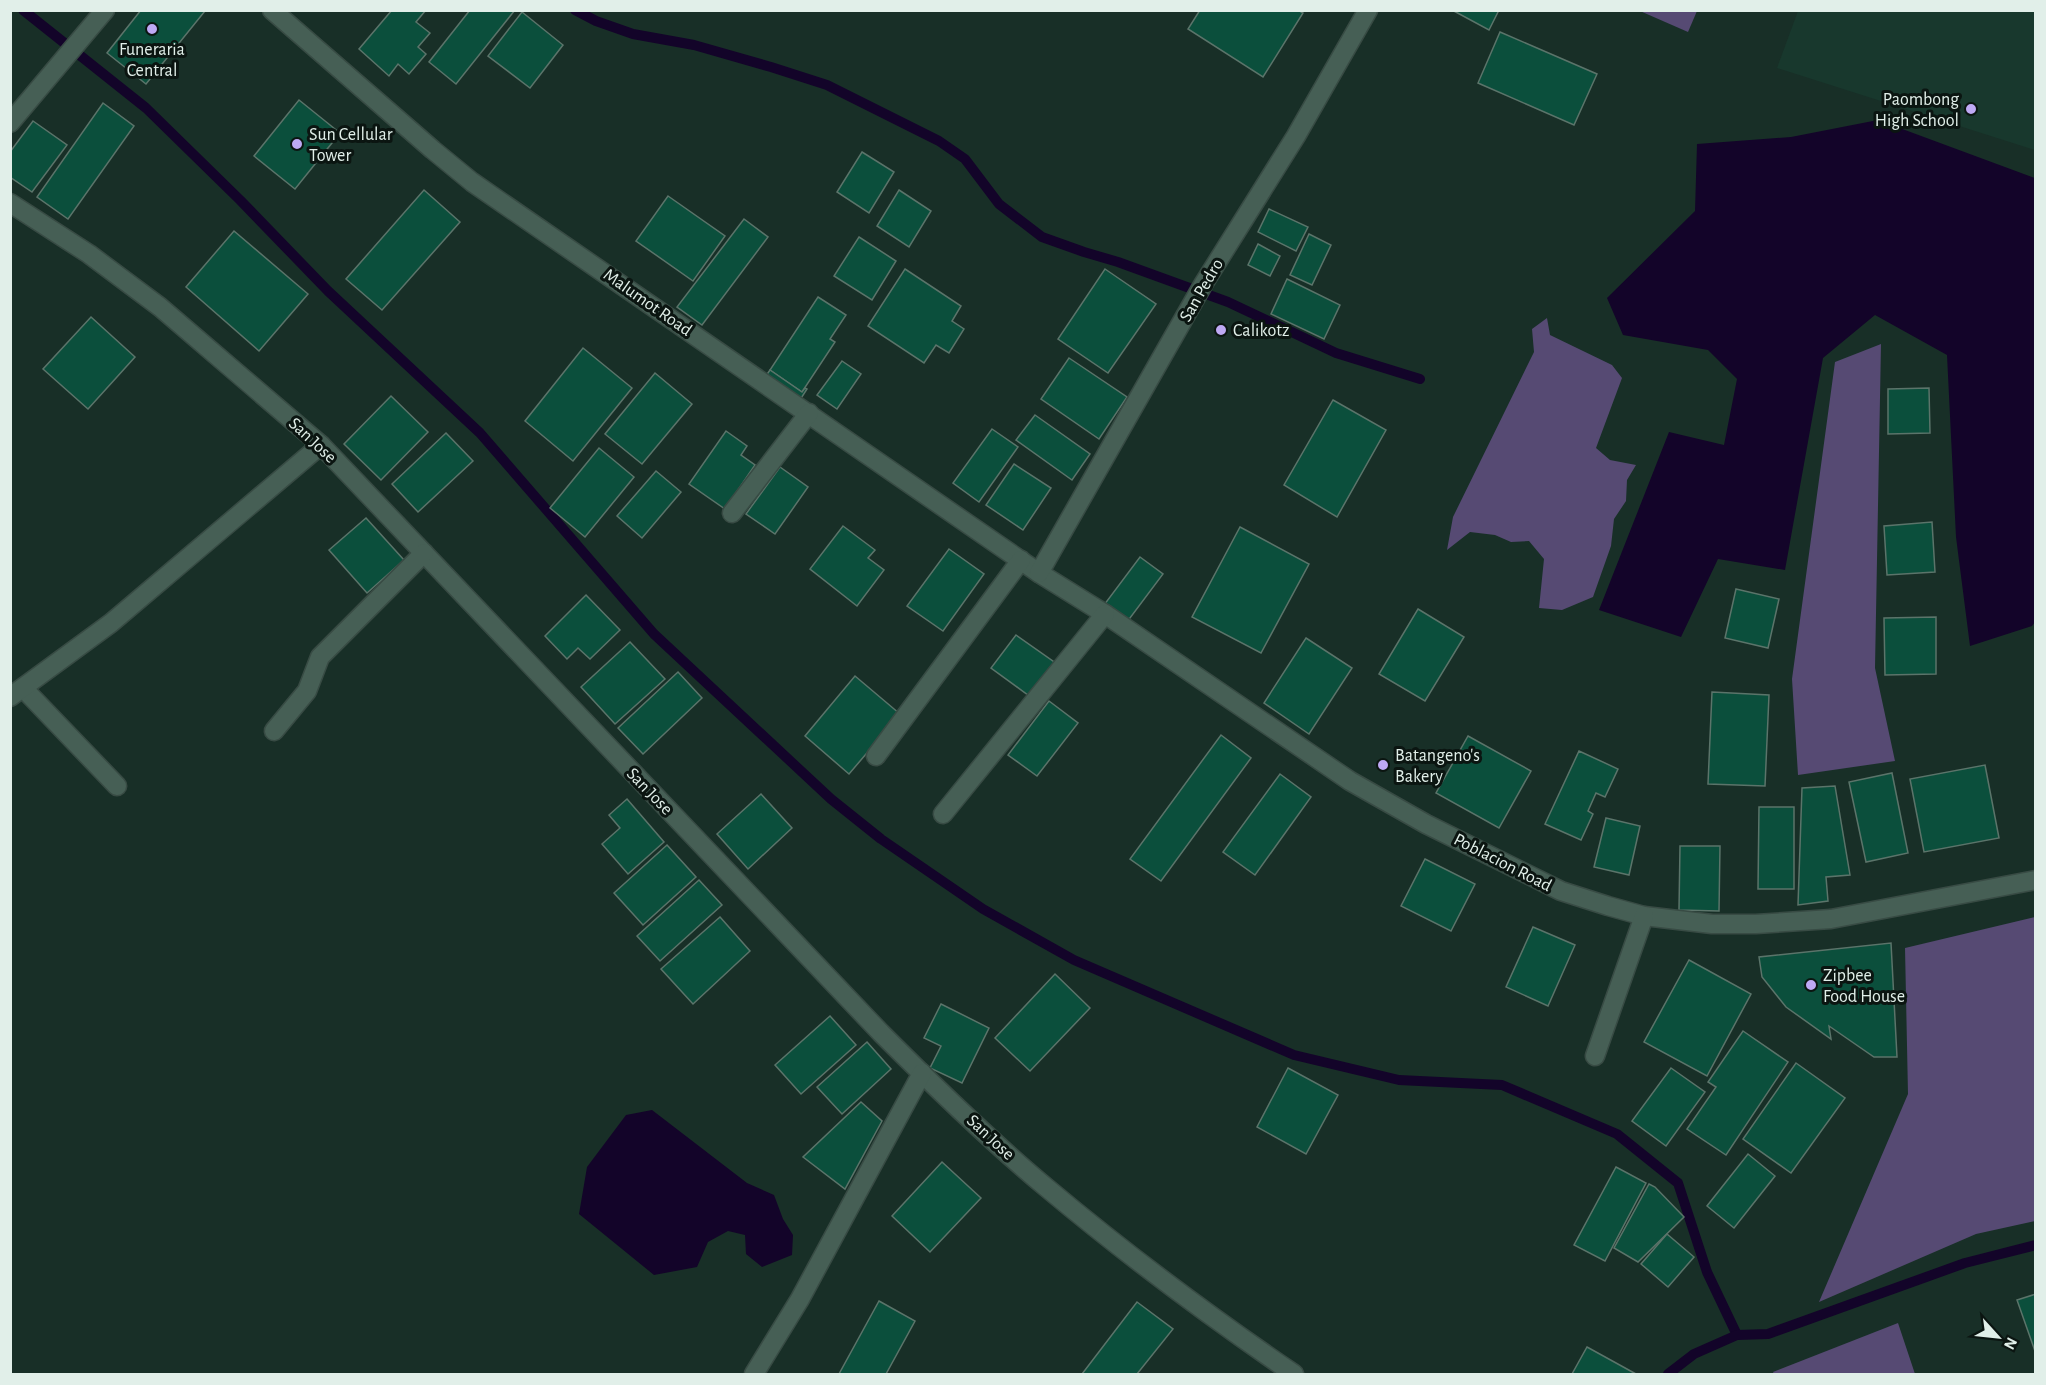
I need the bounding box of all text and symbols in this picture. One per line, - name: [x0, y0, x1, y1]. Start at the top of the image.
- marker: Funeraria Central: [145, 22, 159, 36]
- place label: Funeraria Central: [119, 41, 185, 80]
- place label: Paombong High School: [1875, 91, 1959, 130]
- marker: Paombong High School: [1964, 102, 1978, 116]
- place label: Sun Cellular Tower: [309, 126, 393, 165]
- marker: Sun Cellular Tower: [290, 137, 304, 151]
- street label: San Pedro: [1177, 256, 1227, 325]
- street label: Malumot Road: [600, 266, 695, 340]
- place label: Calikotz: [1233, 322, 1289, 340]
- marker: Calikotz: [1214, 323, 1228, 337]
- street label: San Jose: [285, 415, 339, 467]
- place label: Batangeno's Bakery: [1395, 747, 1480, 786]
- marker: Batangeno's Bakery: [1376, 758, 1390, 772]
- street label: San Jose: [623, 765, 676, 819]
- street label: Poblacion Road: [1451, 830, 1555, 895]
- place label: Zipbee Food House: [1823, 967, 1905, 1006]
- marker: Zipbee Food House: [1804, 978, 1818, 992]
- street label: San Jose: [963, 1112, 1017, 1164]
- north arrow: [1968, 1307, 2028, 1367]
- text: N: [2001, 1335, 2020, 1352]

